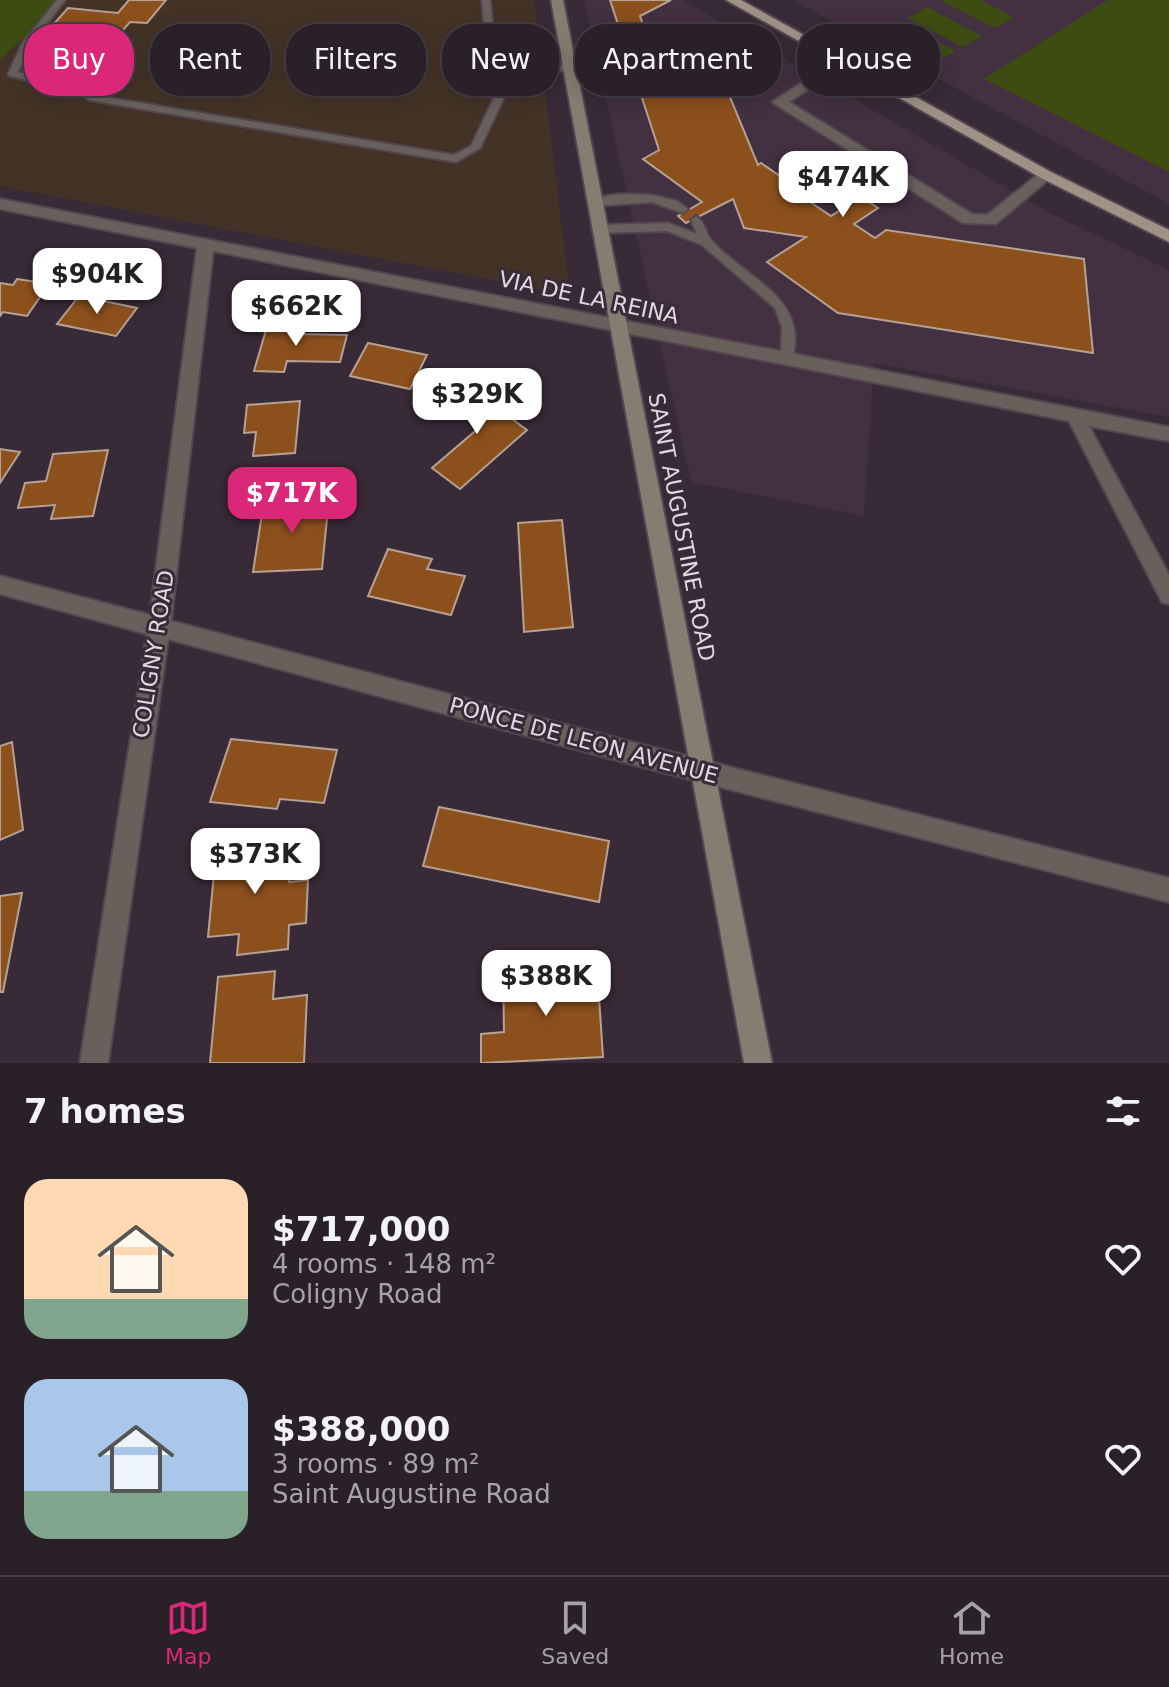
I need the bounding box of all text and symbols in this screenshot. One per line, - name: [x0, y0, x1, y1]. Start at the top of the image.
- chip: Buy: [24, 24, 134, 96]
- chip: Rent: [150, 24, 270, 96]
- chip: Filters: [286, 24, 426, 96]
- chip: New: [442, 24, 559, 96]
- chip: Apartment: [575, 24, 781, 96]
- chip: House: [797, 24, 940, 96]
- pin: $474K: [787, 151, 899, 219]
- text: $474K: [797, 162, 889, 192]
- pin: $904K: [41, 248, 153, 316]
- text: $904K: [51, 259, 143, 289]
- street label: VIA DE LA REINA: [497, 266, 681, 329]
- pin: $662K: [240, 280, 352, 348]
- text: $662K: [250, 291, 342, 321]
- pin: $329K: [421, 368, 533, 436]
- text: $329K: [431, 379, 523, 409]
- street label: SAINT AUGUSTINE ROAD: [643, 391, 720, 663]
- pin: $717K: [236, 467, 348, 535]
- text: $717K: [246, 478, 338, 508]
- street label: COLIGNY ROAD: [128, 568, 179, 740]
- street label: PONCE DE LEON AVENUE: [447, 693, 721, 788]
- pin: $373K: [199, 828, 311, 896]
- text: $373K: [209, 839, 301, 869]
- pin: $388K: [490, 950, 602, 1018]
- text: $388K: [500, 961, 592, 991]
- icon: filters: [1101, 1089, 1145, 1133]
- text: 7 homes: [24, 1091, 186, 1131]
- text: $717,000: [272, 1209, 451, 1249]
- icon: home: [88, 1211, 184, 1307]
- icon: heart: [1101, 1237, 1145, 1281]
- text: 4 rooms · 148 m²: [272, 1249, 496, 1279]
- text: Coligny Road: [272, 1279, 442, 1309]
- text: $388,000: [272, 1409, 451, 1449]
- icon: home: [88, 1411, 184, 1507]
- icon: heart: [1101, 1437, 1145, 1481]
- text: 3 rooms · 89 m²: [272, 1449, 480, 1479]
- text: Saint Augustine Road: [272, 1479, 551, 1509]
- tab: Map: [165, 1596, 211, 1669]
- tab: Saved: [541, 1596, 609, 1669]
- tab: Home: [939, 1596, 1004, 1669]

